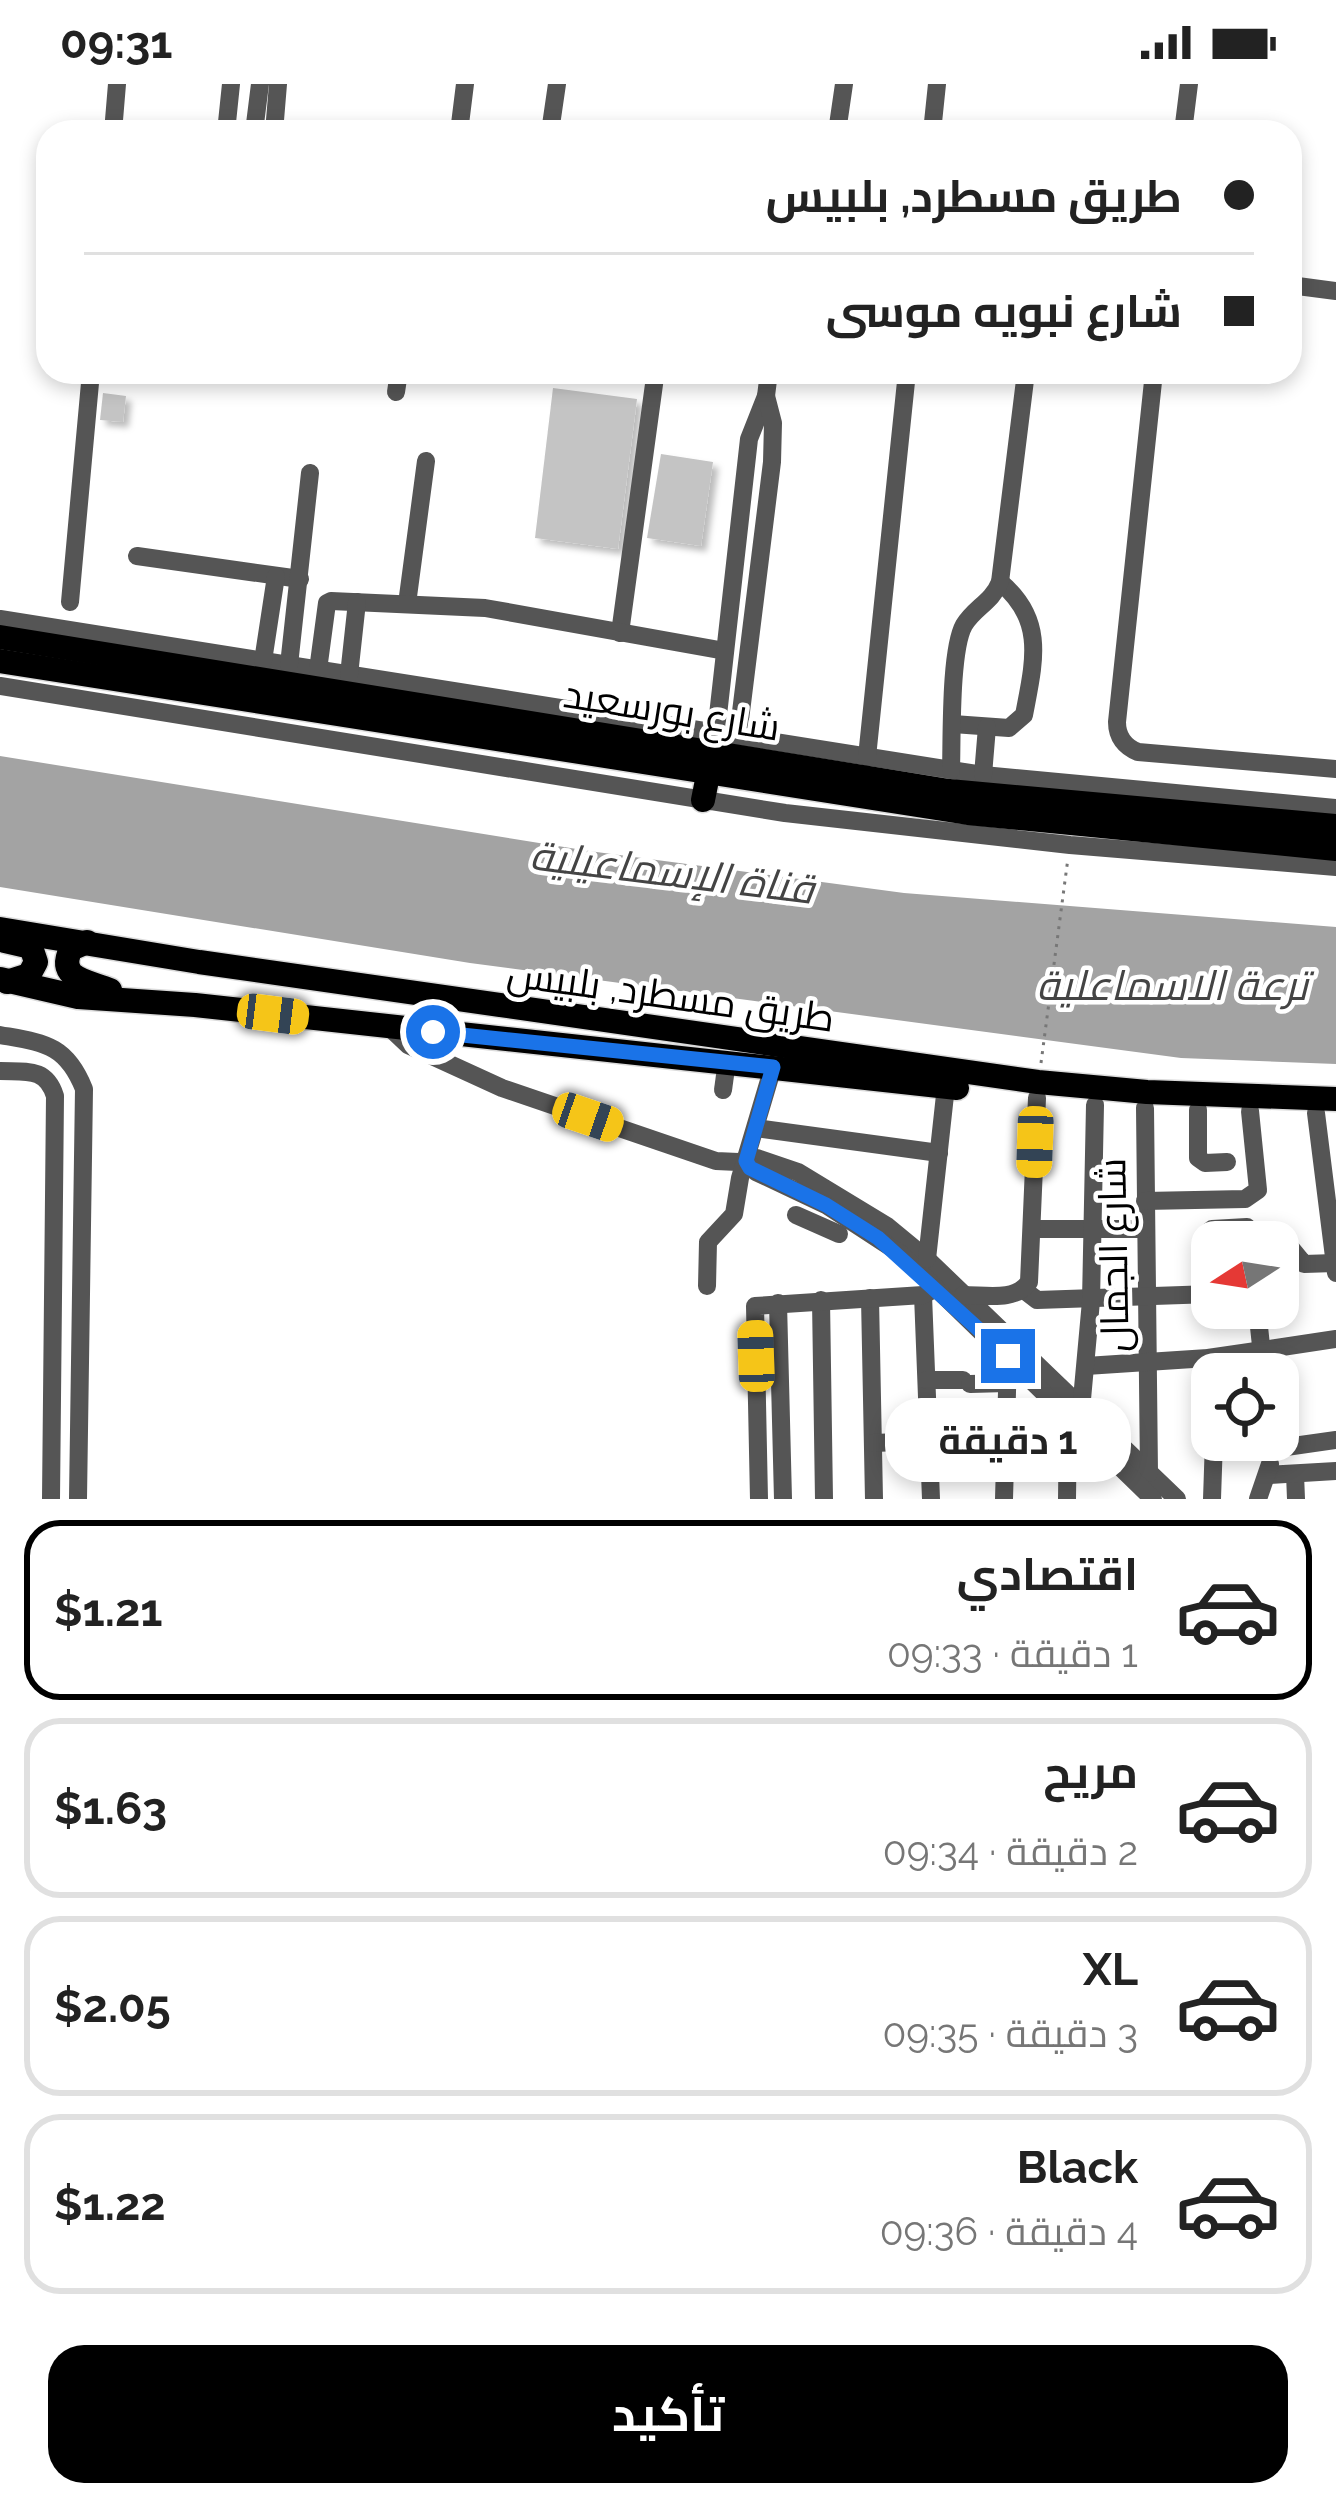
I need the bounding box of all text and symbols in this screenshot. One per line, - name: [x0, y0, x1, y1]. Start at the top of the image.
- text: 09:31: [60, 16, 173, 69]
- text: طريق مسطرد, بلبيس: [766, 170, 1182, 223]
- text: شارع نبويه موسى: [826, 285, 1182, 338]
- street label: شارع بورسعيد: [560, 670, 783, 754]
- water label: قناة الإسماعيلية: [527, 830, 819, 916]
- street label: طريق مسطرد, بلبيس: [504, 949, 838, 1042]
- water label: ترعة الاسماعلية: [1036, 961, 1315, 1010]
- car: [235, 992, 311, 1036]
- route start: [406, 1005, 460, 1059]
- car: [548, 1088, 628, 1146]
- car: [1016, 1105, 1054, 1179]
- street label: شارع الجمال: [1088, 1158, 1142, 1352]
- north arrow: [1191, 1221, 1299, 1329]
- map controls: [1191, 1221, 1299, 1461]
- car: [737, 1319, 775, 1393]
- route end: [981, 1329, 1035, 1383]
- button: locate: [1191, 1353, 1299, 1461]
- callout: 1 دقيقة: [885, 1398, 1131, 1482]
- text: 1 دقيقة: [939, 1417, 1077, 1463]
- text: اقتصادي: [957, 1548, 1138, 1601]
- icon: car: [1174, 1556, 1282, 1664]
- text: $1.21: [54, 1584, 163, 1637]
- text: 1 دقيقة · 09:33: [887, 1630, 1138, 1676]
- text: مريح: [1043, 1746, 1138, 1799]
- icon: car: [1174, 1754, 1282, 1862]
- text: $1.63: [54, 1782, 167, 1835]
- text: 2 دقيقة · 09:34: [883, 1828, 1138, 1874]
- text: XL: [1083, 1943, 1138, 1996]
- icon: car: [1174, 1952, 1282, 2060]
- text: $2.05: [54, 1980, 171, 2033]
- text: 3 دقيقة · 09:35: [882, 2010, 1138, 2056]
- text: Black: [1017, 2141, 1138, 2194]
- icon: car: [1174, 2150, 1282, 2258]
- text: $1.22: [54, 2178, 166, 2231]
- text: 4 دقيقة · 09:36: [880, 2208, 1138, 2254]
- button: تأكيد: [48, 2345, 1288, 2483]

